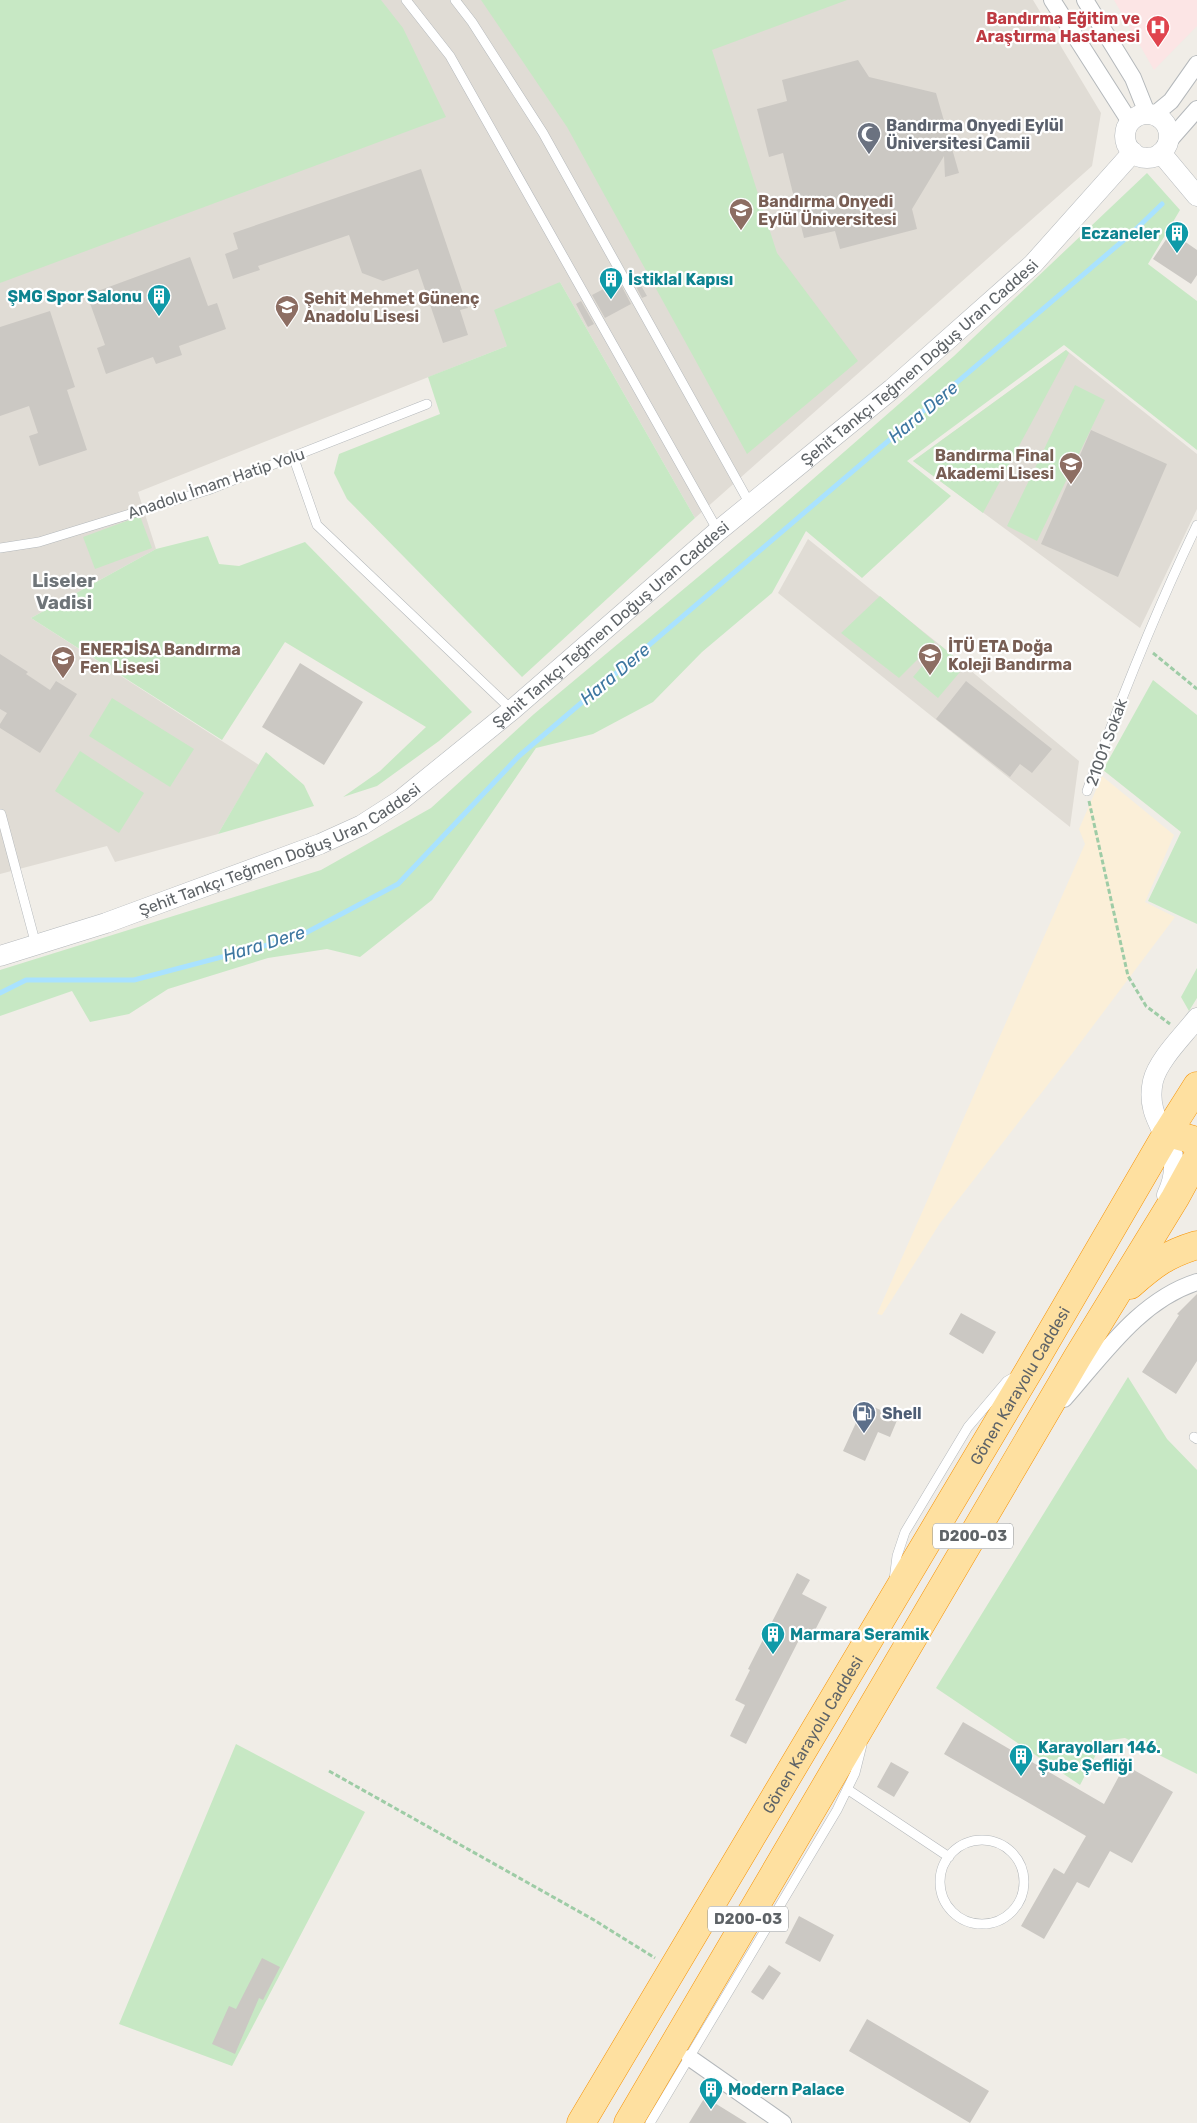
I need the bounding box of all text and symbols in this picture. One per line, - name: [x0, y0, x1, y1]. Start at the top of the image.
- place label: Bandırma Eğitim ve Araştırma Hastanesi: [976, 9, 1140, 46]
- hospital icon: Bandırma Eğitim ve Araştırma Hastanesi: [1145, 14, 1171, 48]
- place label: Bandırma Onyedi Eylül Üniversitesi Camii: [886, 116, 1064, 153]
- mosque icon: Bandırma Onyedi Eylül Üniversitesi Camii: [856, 121, 882, 155]
- place label: Bandırma Onyedi Eylül Üniversitesi: [758, 192, 897, 229]
- school or university icon: Bandırma Onyedi Eylül Üniversitesi: [728, 197, 754, 231]
- building icon: Eczaneler: [1164, 220, 1190, 254]
- place label: Eczaneler: [1081, 224, 1161, 243]
- street label: Şehit Tankçı Teğmen Doğuş Uran Caddesi: [797, 256, 1042, 470]
- building icon: İstiklal Kapısı: [598, 266, 624, 300]
- place label: İstiklal Kapısı: [628, 270, 733, 289]
- building icon: ŞMG Spor Salonu: [146, 283, 172, 317]
- place label: ŞMG Spor Salonu: [7, 287, 142, 306]
- place label: Şehit Mehmet Günenç Anadolu Lisesi: [304, 289, 479, 326]
- school or university icon: Şehit Mehmet Günenç Anadolu Lisesi: [274, 294, 300, 328]
- water label: Hara Dere: [884, 376, 962, 448]
- street label: Anadolu İmam Hatip Yolu: [125, 444, 307, 523]
- place label: Bandırma Final Akademi Lisesi: [935, 446, 1054, 483]
- school or university icon: Bandırma Final Akademi Lisesi: [1058, 451, 1084, 485]
- street label: Şehit Tankçı Teğmen Doğuş Uran Caddesi: [489, 517, 733, 732]
- district label: Liseler Vadisi: [32, 569, 96, 614]
- place label: İTÜ ETA Doğa Koleji Bandırma: [948, 636, 1072, 674]
- water label: Hara Dere: [576, 638, 654, 710]
- place label: ENERJİSA Bandırma Fen Lisesi: [80, 640, 241, 677]
- school or university icon: İTÜ ETA Doğa Koleji Bandırma: [917, 642, 943, 676]
- school or university icon: ENERJİSA Bandırma Fen Lisesi: [50, 645, 76, 679]
- street label: 21001 Sokak: [1082, 695, 1131, 788]
- street label: Şehit Tankçı Teğmen Doğuş Uran Caddesi: [136, 779, 424, 920]
- water label: Hara Dere: [220, 921, 308, 967]
- street label: Gönen Karayolu Caddesi: [966, 1303, 1074, 1468]
- fuel station icon: Shell: [851, 1400, 877, 1434]
- place label: Shell: [882, 1404, 922, 1423]
- road number: D200-03: [933, 1524, 1013, 1548]
- building icon: Marmara Seramik: [760, 1621, 786, 1655]
- place label: Marmara Seramik: [790, 1625, 930, 1644]
- street label: Gönen Karayolu Caddesi: [758, 1653, 867, 1817]
- place label: Karayolları 146. Şube Şefliği: [1038, 1738, 1161, 1775]
- building icon: Karayolları 146. Şube Şefliği: [1008, 1743, 1034, 1777]
- road number: D200-03: [708, 1906, 788, 1932]
- building icon: Modern Palace: [698, 2076, 724, 2110]
- place label: Modern Palace: [728, 2080, 845, 2099]

